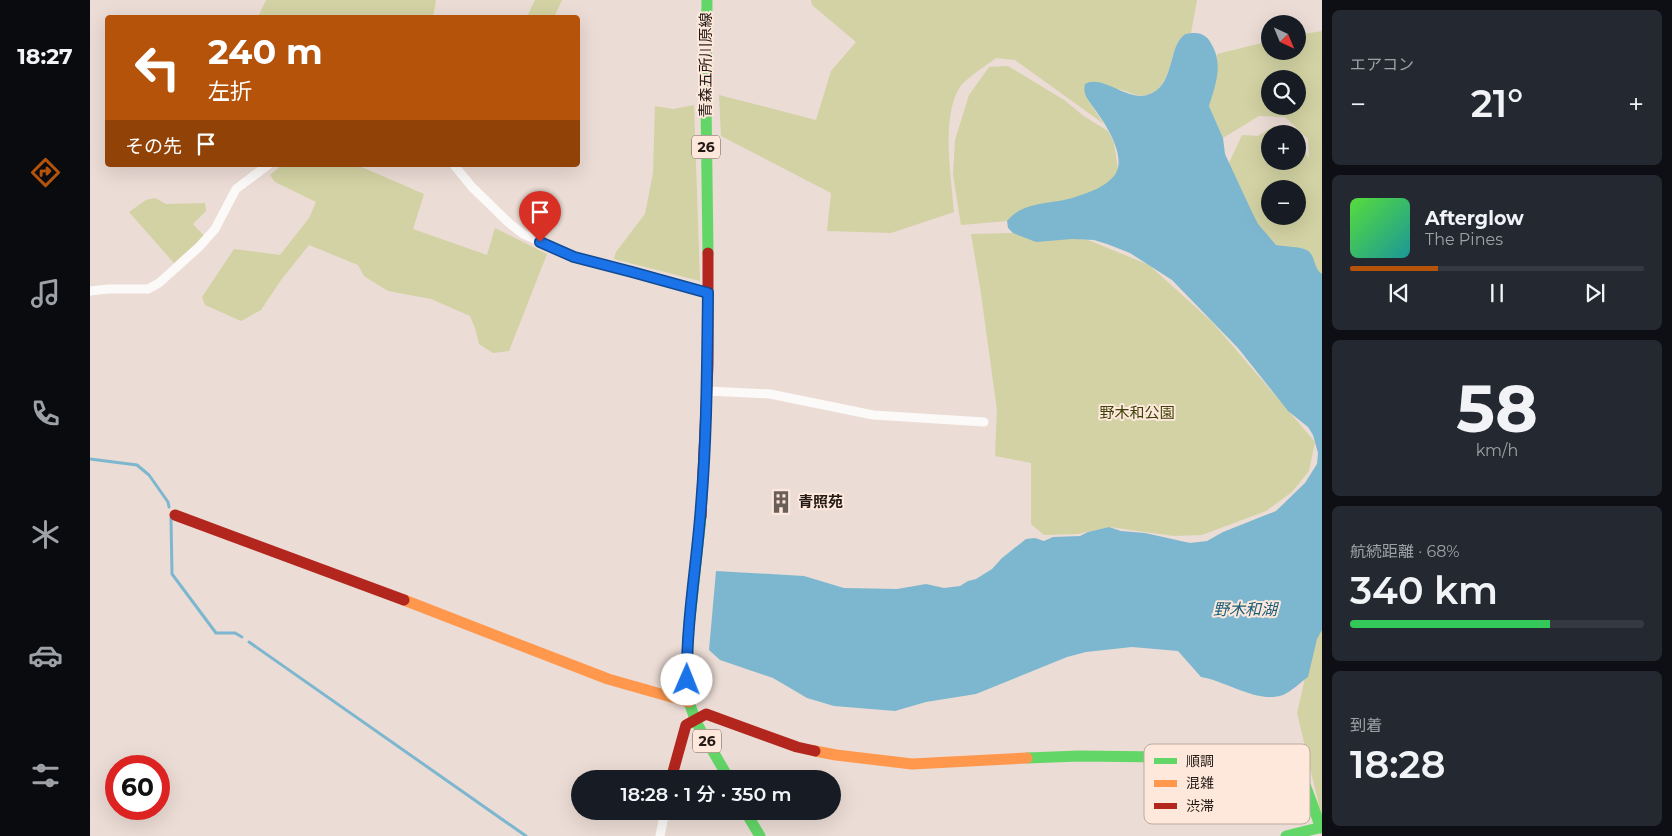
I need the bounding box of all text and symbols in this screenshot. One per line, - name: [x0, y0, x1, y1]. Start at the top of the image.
- street label: 青森五所川原線: [696, 12, 715, 118]
- north arrow: [1261, 15, 1306, 60]
- map controls: [1261, 15, 1306, 225]
- text: 240 m: [208, 30, 323, 73]
- icon: left: [125, 35, 190, 100]
- text: 18:27: [17, 43, 73, 70]
- text: エアコン: [1350, 55, 1414, 74]
- button: search: [1261, 70, 1306, 115]
- text: 左折: [208, 78, 252, 105]
- text: 21°: [1471, 80, 1523, 127]
- text: −: [1350, 87, 1366, 121]
- text: +: [1628, 87, 1644, 121]
- button: +: [1261, 125, 1306, 170]
- icon: arrive: [192, 130, 220, 158]
- text: その先: [125, 135, 182, 158]
- road number: 26: [692, 136, 720, 158]
- icon: directions: [28, 155, 63, 190]
- button: −: [1261, 180, 1306, 225]
- pin: [519, 191, 561, 242]
- icon: arrive: [526, 198, 554, 226]
- text: Afterglow: [1425, 207, 1524, 230]
- text: The Pines: [1425, 230, 1503, 249]
- icon: music: [28, 276, 63, 311]
- icon: previous: [1385, 279, 1413, 307]
- icon: pause: [1483, 279, 1511, 307]
- icon: next: [1581, 279, 1609, 307]
- text: 58: [1456, 369, 1538, 448]
- icon: phone: [28, 396, 63, 431]
- park label: 野木和公園: [1099, 403, 1175, 422]
- text: km/h: [1476, 441, 1518, 460]
- building icon: 青照苑: [768, 489, 794, 515]
- place label: 青照苑: [798, 492, 843, 511]
- icon: climate: [28, 517, 63, 552]
- text: 航続距離 · 68%: [1350, 542, 1459, 561]
- text: 340 km: [1350, 567, 1498, 614]
- water label: 野木和湖: [1213, 600, 1280, 619]
- icon: car: [28, 638, 63, 673]
- position arrow: [660, 653, 712, 705]
- text: 到着: [1350, 716, 1382, 735]
- road number: 26: [693, 729, 721, 752]
- text: 18:28: [1350, 741, 1445, 788]
- legend: [1144, 744, 1310, 824]
- text: 順調: [1186, 752, 1214, 770]
- speed limit sign: 60: [105, 755, 170, 820]
- icon: filters: [28, 758, 63, 793]
- text: 混雑: [1186, 774, 1214, 792]
- text: 18:28 · 1 分 · 350 m: [621, 783, 791, 806]
- text: 渋滞: [1186, 797, 1214, 815]

